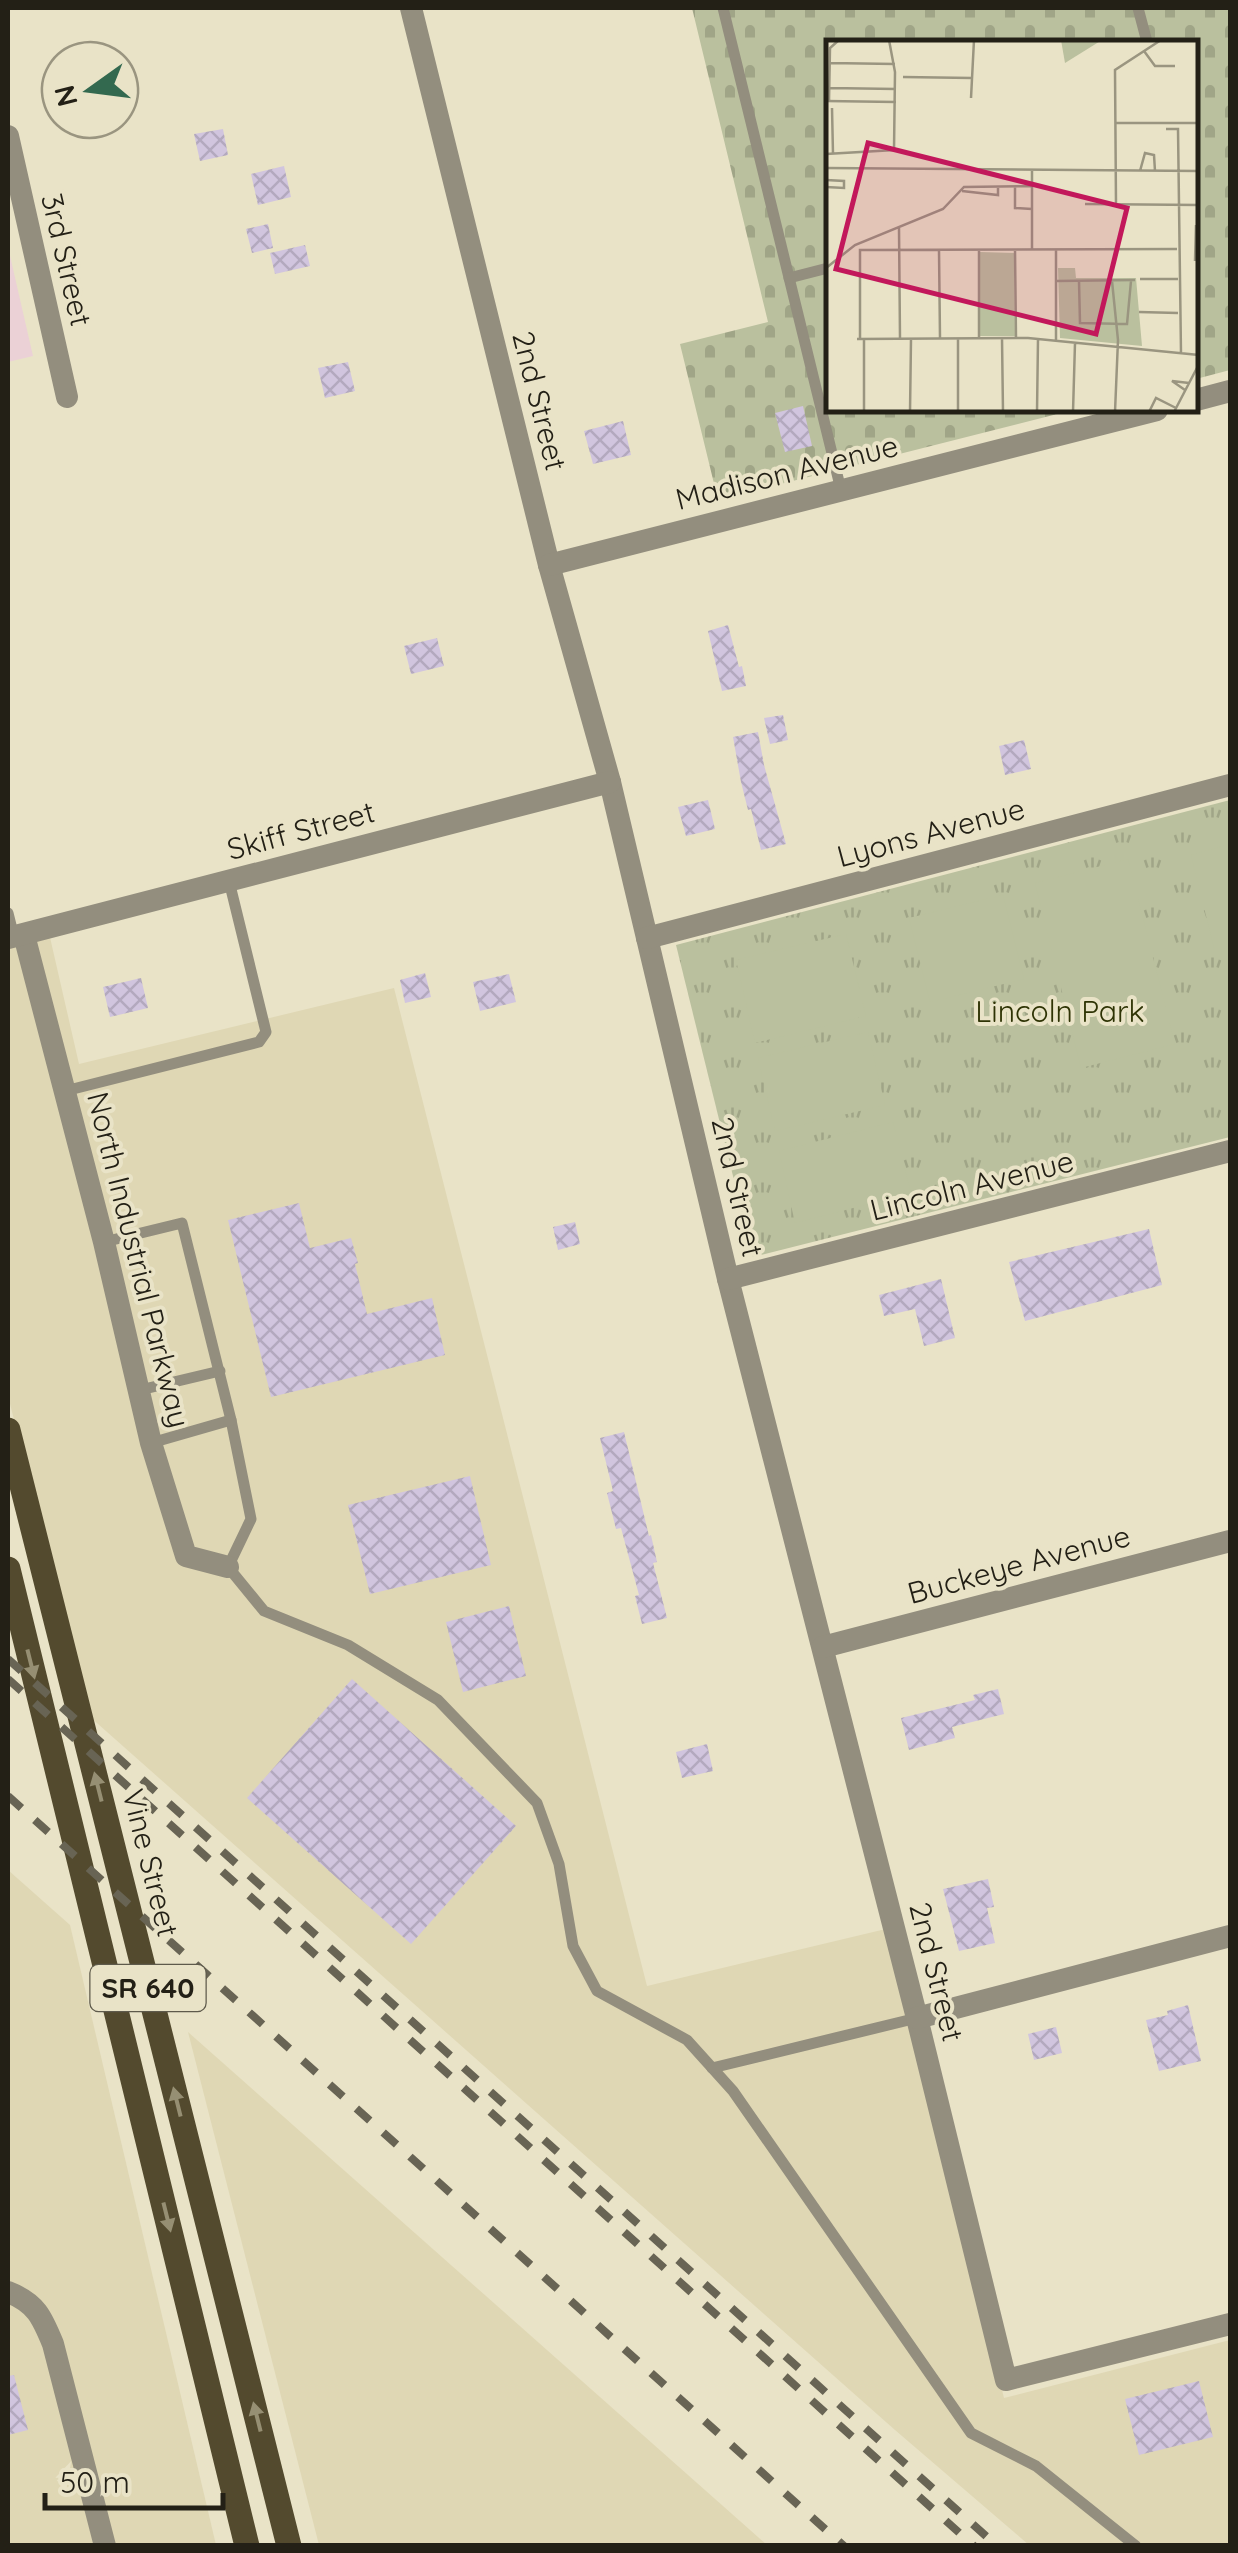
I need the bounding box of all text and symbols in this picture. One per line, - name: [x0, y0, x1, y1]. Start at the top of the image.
- north arrow: [40, 40, 140, 140]
- inset map: [826, 40, 1198, 412]
- text: N: [46, 82, 85, 110]
- street label: 3rd Street: [33, 190, 101, 330]
- street label: 2nd Street: [504, 327, 576, 474]
- street label: Madison Avenue: [672, 426, 902, 518]
- street label: Lyons Avenue: [833, 789, 1029, 875]
- street label: Skiff Street: [223, 792, 379, 868]
- park label: Lincoln Park: [975, 992, 1145, 1030]
- street label: North Industrial Parkway: [79, 1088, 199, 1431]
- street label: 2nd Street: [703, 1113, 772, 1260]
- street label: Lincoln Avenue: [866, 1141, 1077, 1229]
- street label: Buckeye Avenue: [903, 1516, 1134, 1612]
- one-way arrow: [24, 1649, 39, 1680]
- one-way arrow: [89, 1771, 105, 1802]
- street label: Vine Street: [114, 1785, 188, 1941]
- street label: 2nd Street: [901, 1898, 973, 2045]
- road number: SR 640: [90, 1965, 206, 2011]
- one-way arrow: [169, 2086, 184, 2117]
- one-way arrow: [160, 2202, 175, 2233]
- one-way arrow: [248, 2401, 264, 2432]
- scale bar: [45, 2448, 222, 2510]
- text: 50 m: [60, 2463, 130, 2501]

